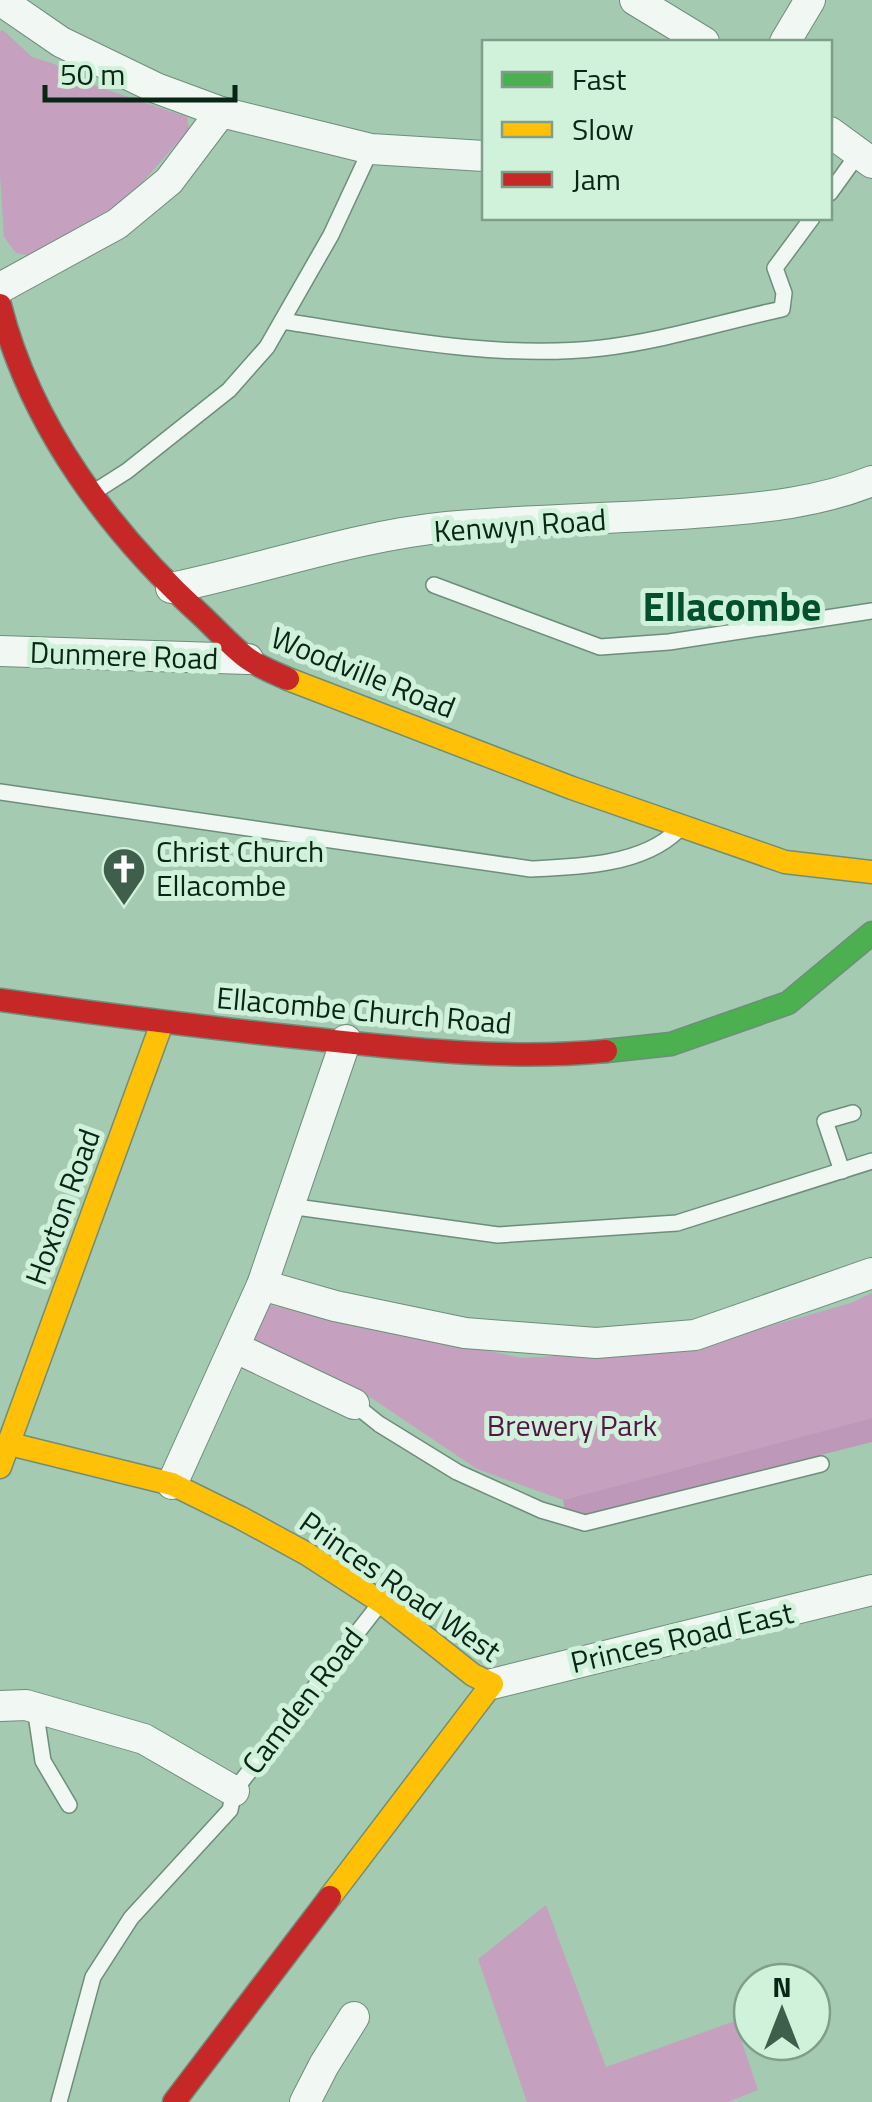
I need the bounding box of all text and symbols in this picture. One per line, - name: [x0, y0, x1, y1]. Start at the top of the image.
- scale bar: [45, 40, 235, 102]
- legend: [482, 40, 832, 220]
- text: 50 m: [60, 51, 125, 97]
- text: Fast: [572, 56, 627, 102]
- text: Slow: [572, 106, 634, 152]
- text: Jam: [572, 156, 621, 202]
- street label: Kenwyn Road: [432, 496, 608, 554]
- district label: Ellacombe: [643, 576, 821, 637]
- street label: Woodville Road: [264, 614, 462, 730]
- street label: Dunmere Road: [29, 629, 219, 681]
- place label: Christ Church Ellacombe: [156, 828, 324, 908]
- church icon: Christ Church Ellacombe: [101, 846, 147, 907]
- street label: Ellacombe Church Road: [215, 974, 514, 1046]
- street label: Hoxton Road: [13, 1122, 112, 1291]
- park label: Brewery Park: [487, 1402, 657, 1448]
- street label: Princes Road West: [290, 1499, 511, 1673]
- street label: Princes Road East: [566, 1589, 798, 1685]
- street label: Camden Road: [230, 1617, 374, 1784]
- north arrow: [732, 1962, 832, 2062]
- text: N: [772, 1965, 792, 2008]

